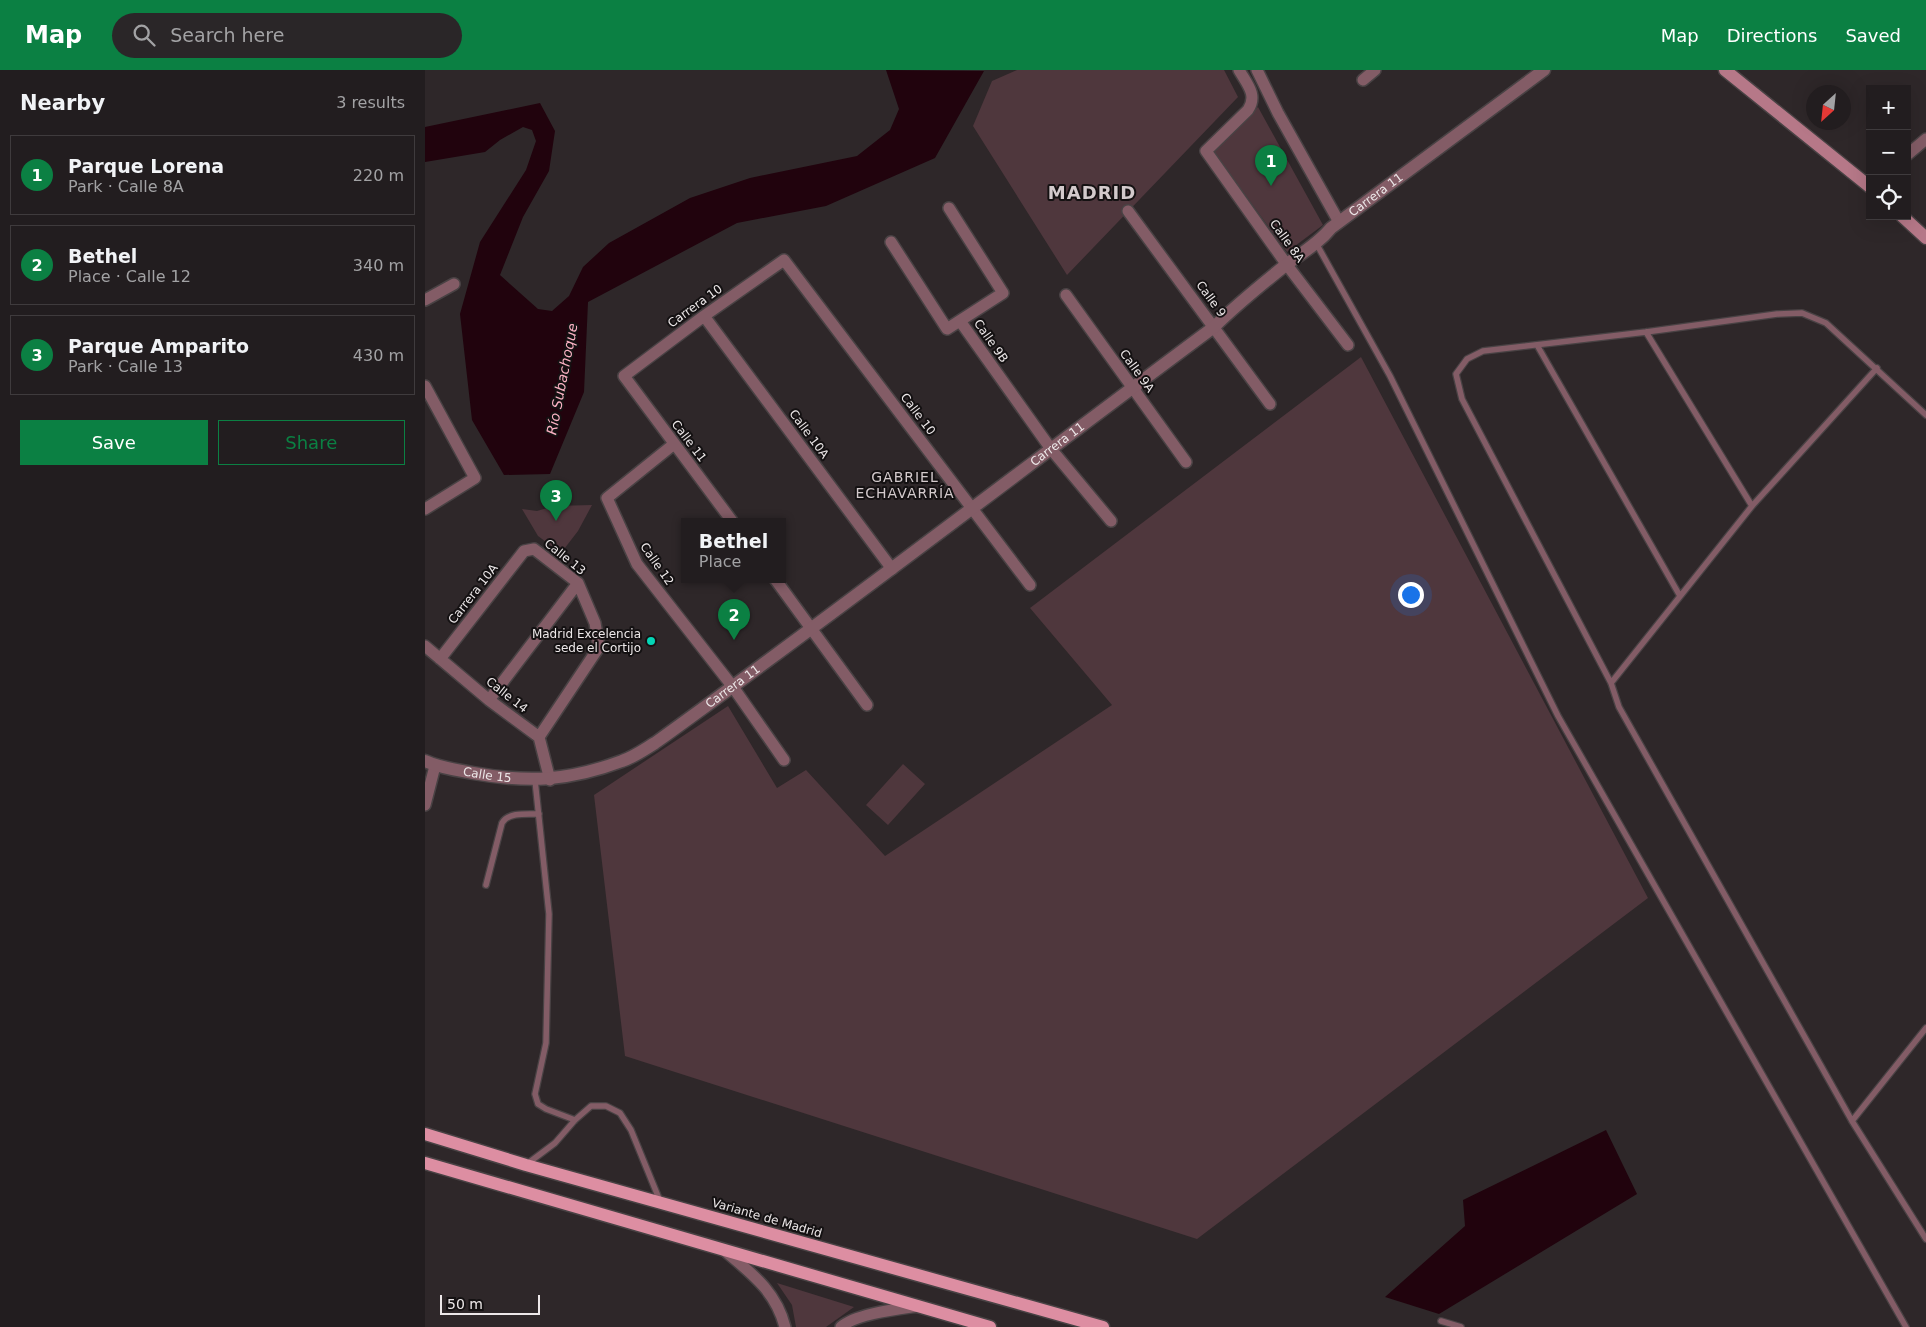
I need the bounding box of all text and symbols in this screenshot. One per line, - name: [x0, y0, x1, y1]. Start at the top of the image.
- search box: [112, 13, 462, 58]
- text: Map: [25, 21, 82, 49]
- icon: search: [130, 21, 158, 49]
- text: Search here: [170, 24, 284, 46]
- text: Map: [1661, 25, 1699, 46]
- text: Directions: [1727, 25, 1817, 46]
- text: Saved: [1845, 25, 1901, 46]
- north arrow: [1806, 85, 1851, 130]
- map controls: [1866, 85, 1911, 220]
- button: +: [1866, 85, 1911, 130]
- text: Nearby: [20, 91, 105, 115]
- text: 3 results: [336, 93, 405, 112]
- button: −: [1866, 130, 1911, 175]
- pin: 1: [1255, 145, 1287, 186]
- text: Parque Lorena: [68, 155, 224, 177]
- text: 1: [31, 166, 43, 185]
- text: 220 m: [353, 166, 404, 185]
- street label: Carrera 11: [1346, 170, 1406, 219]
- button: locate: [1866, 175, 1911, 220]
- text: Park · Calle 8A: [68, 177, 184, 196]
- district label: MADRID: [1048, 182, 1136, 203]
- street label: Calle 8A: [1267, 217, 1308, 266]
- text: Bethel: [68, 245, 137, 267]
- text: 2: [31, 256, 43, 275]
- text: 340 m: [353, 256, 404, 275]
- text: Place · Calle 12: [68, 267, 191, 286]
- street label: Calle 9: [1193, 278, 1229, 320]
- street label: Carrera 10: [665, 282, 725, 330]
- street label: Calle 9B: [971, 317, 1011, 365]
- water label: Río Subachoque: [543, 322, 581, 436]
- text: Parque Amparito: [68, 335, 249, 357]
- text: 3: [31, 346, 43, 365]
- text: 430 m: [353, 346, 404, 365]
- street label: Calle 9A: [1117, 347, 1158, 396]
- text: Park · Calle 13: [68, 357, 183, 376]
- street label: Calle 10: [898, 390, 938, 438]
- street label: Calle 10A: [786, 407, 832, 462]
- street label: Calle 11: [669, 417, 709, 465]
- street label: Carrera 11: [1028, 419, 1087, 469]
- button: Save: [20, 420, 208, 465]
- button: Share: [218, 420, 405, 465]
- district label: GABRIEL ECHAVARRÍA: [855, 469, 955, 501]
- pin: 3: [540, 480, 572, 521]
- popup: [681, 518, 786, 583]
- text: Bethel: [699, 530, 768, 552]
- street label: Calle 13: [542, 536, 588, 578]
- street label: Calle 12: [637, 540, 677, 588]
- text: Place: [699, 552, 741, 571]
- street label: Carrera 10A: [445, 561, 501, 627]
- your location: [1398, 582, 1424, 608]
- pin: 2: [718, 599, 750, 640]
- place label: Madrid Excelencia sede el Cortijo: [532, 627, 641, 655]
- marker: Madrid Excelencia sede el Cortijo: [645, 635, 657, 647]
- street label: Carrera 11: [703, 662, 763, 711]
- street label: Calle 14: [483, 674, 531, 716]
- street label: Calle 15: [462, 764, 512, 785]
- street label: Variante de Madrid: [710, 1196, 824, 1240]
- scale bar: [440, 1292, 540, 1315]
- text: 50 m: [447, 1296, 483, 1312]

